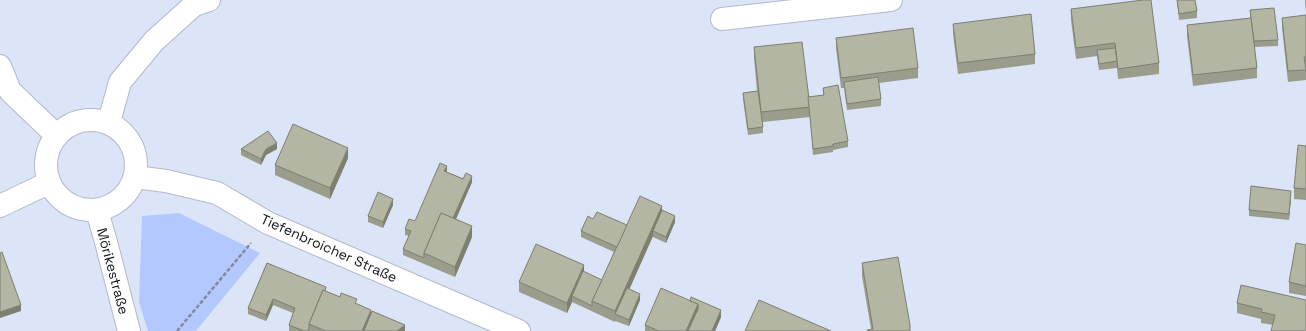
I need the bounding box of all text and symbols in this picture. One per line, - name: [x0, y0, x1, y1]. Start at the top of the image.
- street label: Tiefenbroicher Straße: [258, 210, 400, 286]
- street label: Mörikestraße: [93, 226, 133, 316]

